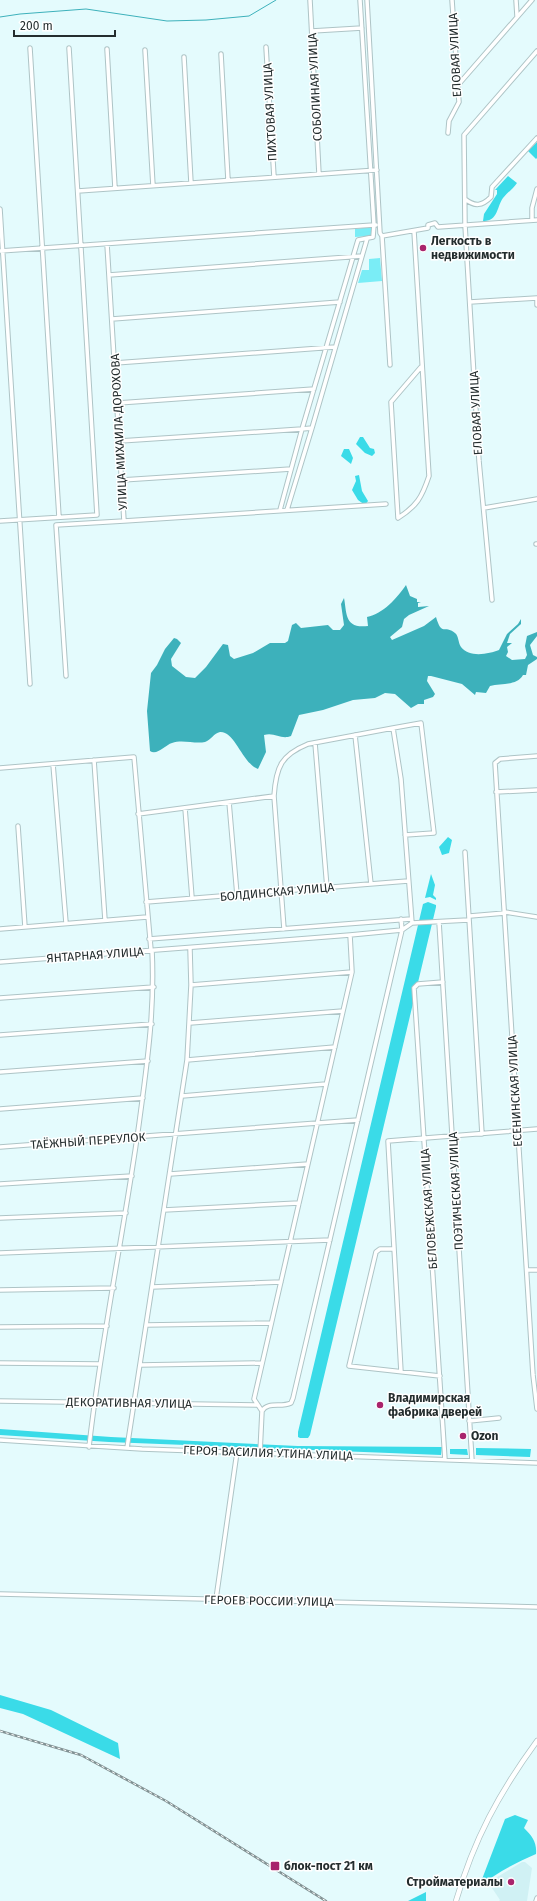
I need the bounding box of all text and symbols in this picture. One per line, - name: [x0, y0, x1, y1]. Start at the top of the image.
- scale bar: [14, 12, 115, 38]
- street label: ЕЛОВАЯ УЛИЦА: [446, 12, 464, 97]
- text: 200 m: [20, 19, 53, 33]
- street label: СОБОЛИНАЯ УЛИЦА: [305, 32, 325, 142]
- street label: ПИХТОВАЯ УЛИЦА: [260, 62, 280, 162]
- place label: Легкость в недвижимости: [431, 234, 515, 262]
- marker: Легкость в недвижимости: [418, 243, 428, 253]
- street label: УЛИЦА МИХАИЛА ДОРОХОВА: [108, 353, 130, 511]
- street label: ЕЛОВАЯ УЛИЦА: [467, 370, 485, 455]
- street label: БОЛДИНСКАЯ УЛИЦА: [219, 880, 335, 904]
- street label: ЯНТАРНАЯ УЛИЦА: [46, 945, 144, 965]
- street label: ЕСЕНИНСКАЯ УЛИЦА: [505, 1034, 525, 1147]
- street label: ТАЁЖНЫЙ ПЕРЕУЛОК: [30, 1129, 146, 1152]
- street label: ПОЭТИЧЕСКАЯ УЛИЦА: [446, 1131, 466, 1251]
- street label: БЕЛОВЕЖСКАЯ УЛИЦА: [418, 1148, 440, 1270]
- place label: Владимирская фабрика дверей: [388, 1391, 482, 1419]
- street label: ДЕКОРАТИВНАЯ УЛИЦА: [65, 1395, 192, 1411]
- marker: Владимирская фабрика дверей: [375, 1400, 385, 1410]
- place label: Ozon: [471, 1429, 499, 1443]
- marker: Ozon: [458, 1431, 468, 1441]
- street label: ГЕРОЯ ВАСИЛИЯ УТИНА УЛИЦА: [183, 1443, 353, 1463]
- street label: ГЕРОЕВ РОССИИ УЛИЦА: [204, 1593, 334, 1609]
- place label: блок-пост 21 км: [284, 1859, 373, 1873]
- marker: блок-пост 21 км: [269, 1860, 281, 1872]
- place label: Стройматериалы: [407, 1875, 503, 1889]
- marker: Стройматериалы: [506, 1877, 516, 1887]

